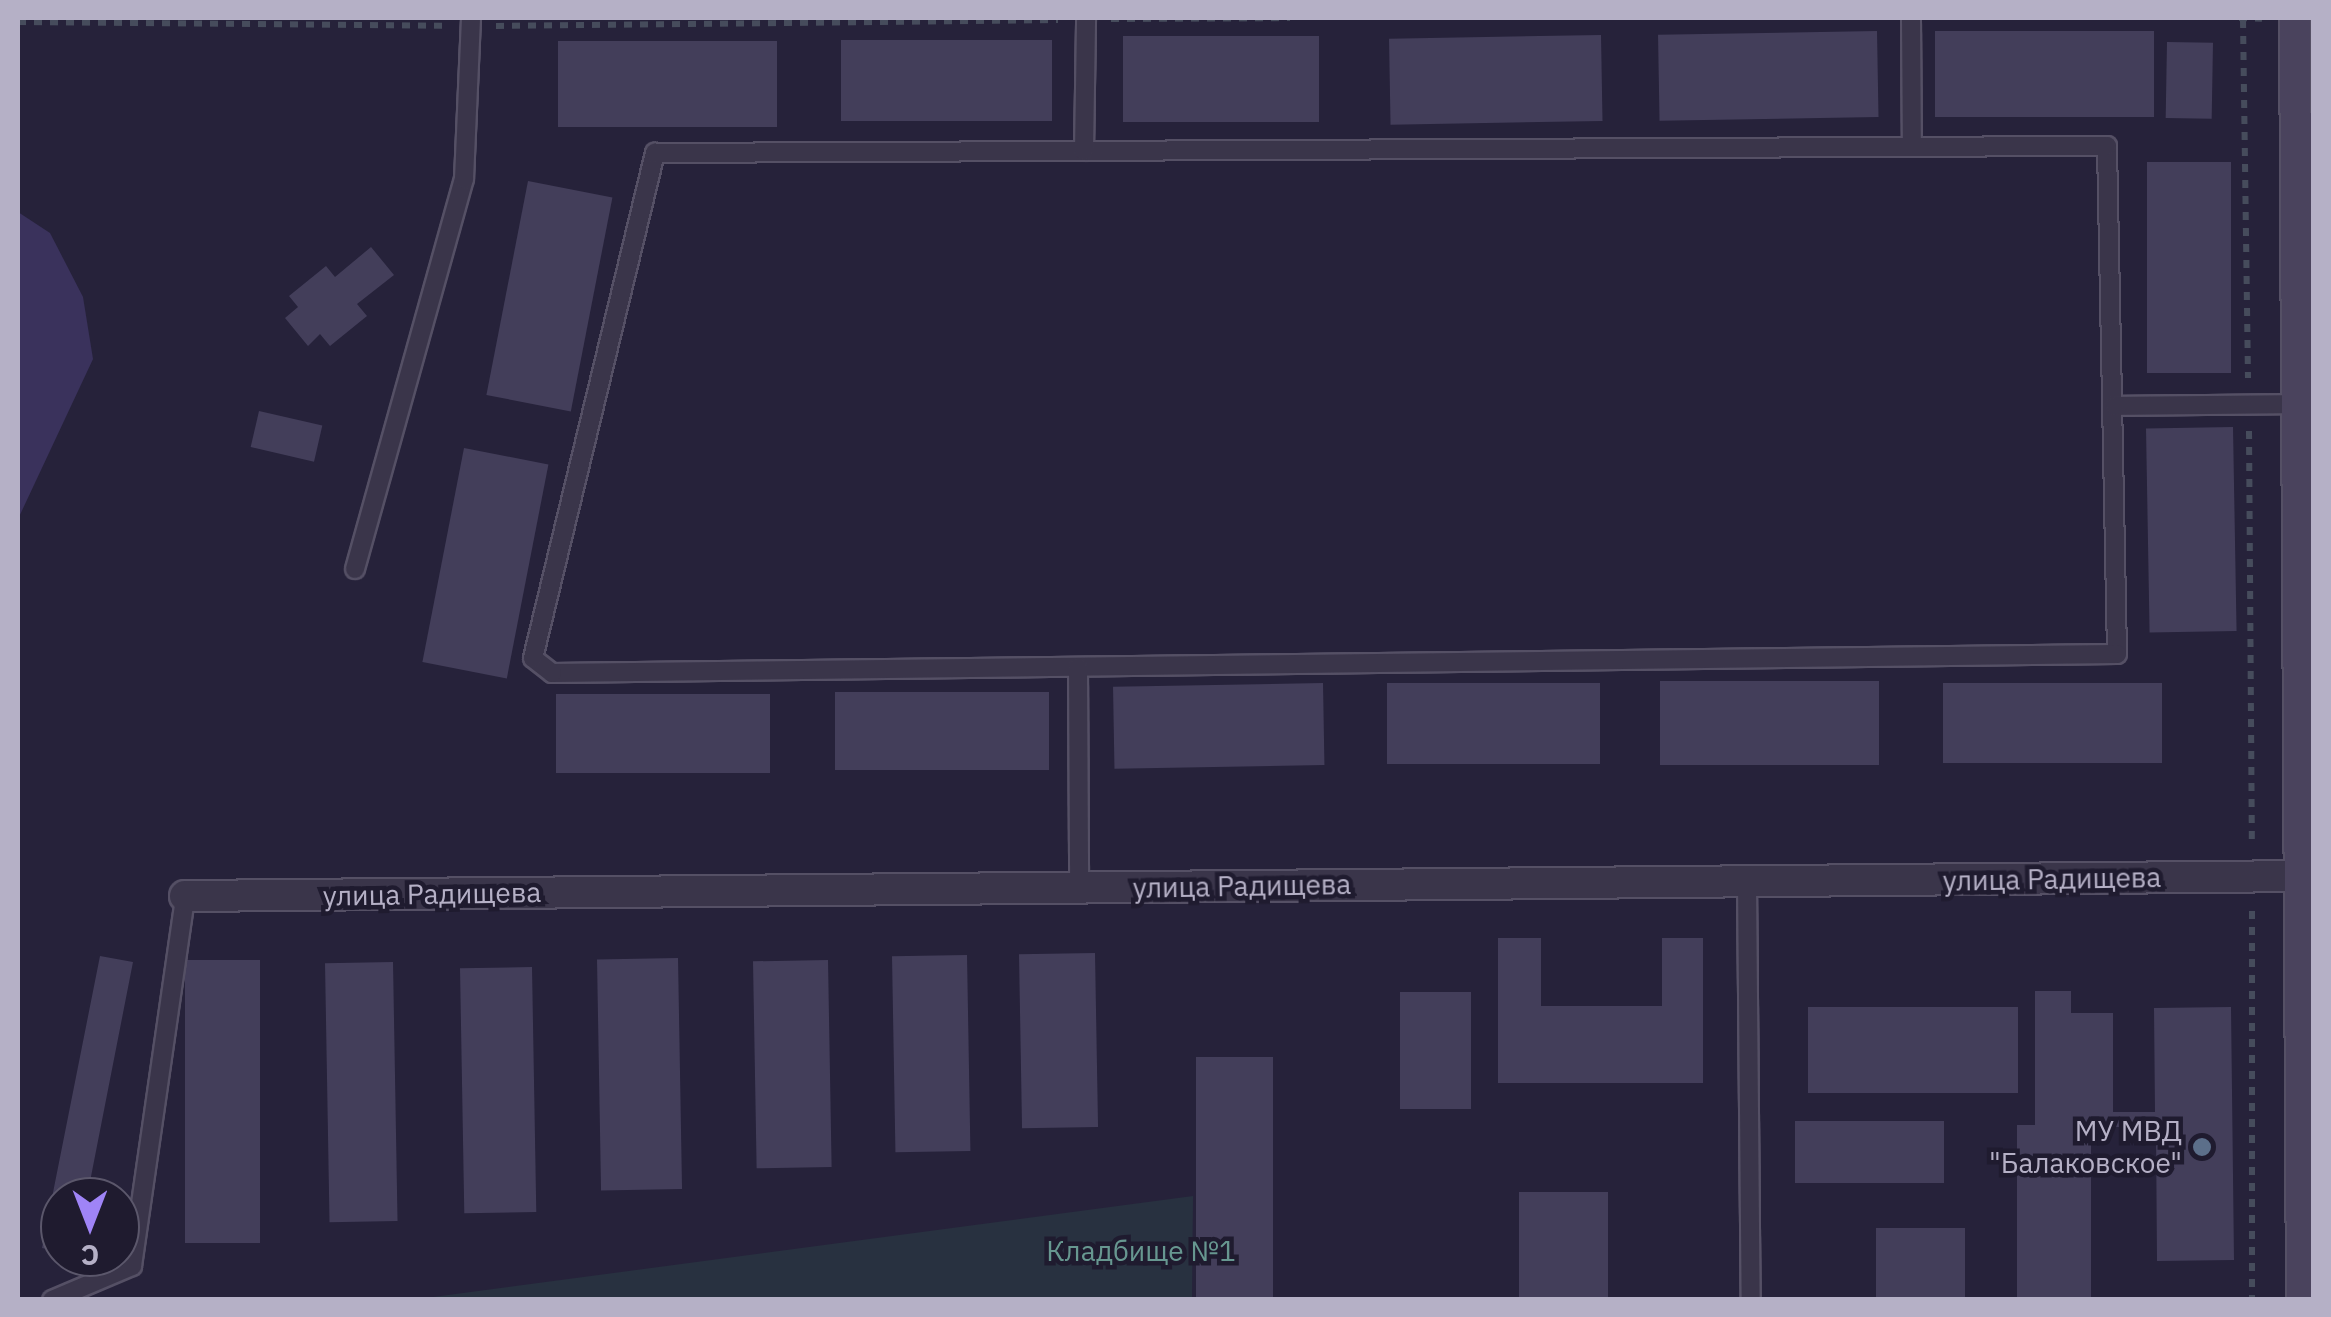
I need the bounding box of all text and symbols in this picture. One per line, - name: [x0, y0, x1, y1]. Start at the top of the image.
- street label: улица Радищева: [1942, 860, 2162, 898]
- street label: улица Радищева: [1132, 867, 1352, 905]
- street label: улица Радищева: [322, 875, 542, 913]
- place label: МУ МВД "Балаковское": [1989, 1114, 2182, 1180]
- marker: МУ МВД "Балаковское": [2191, 1136, 2213, 1158]
- north arrow: [40, 1177, 140, 1277]
- park label: Кладбище №1: [1046, 1234, 1236, 1268]
- text: С: [81, 1237, 99, 1274]

